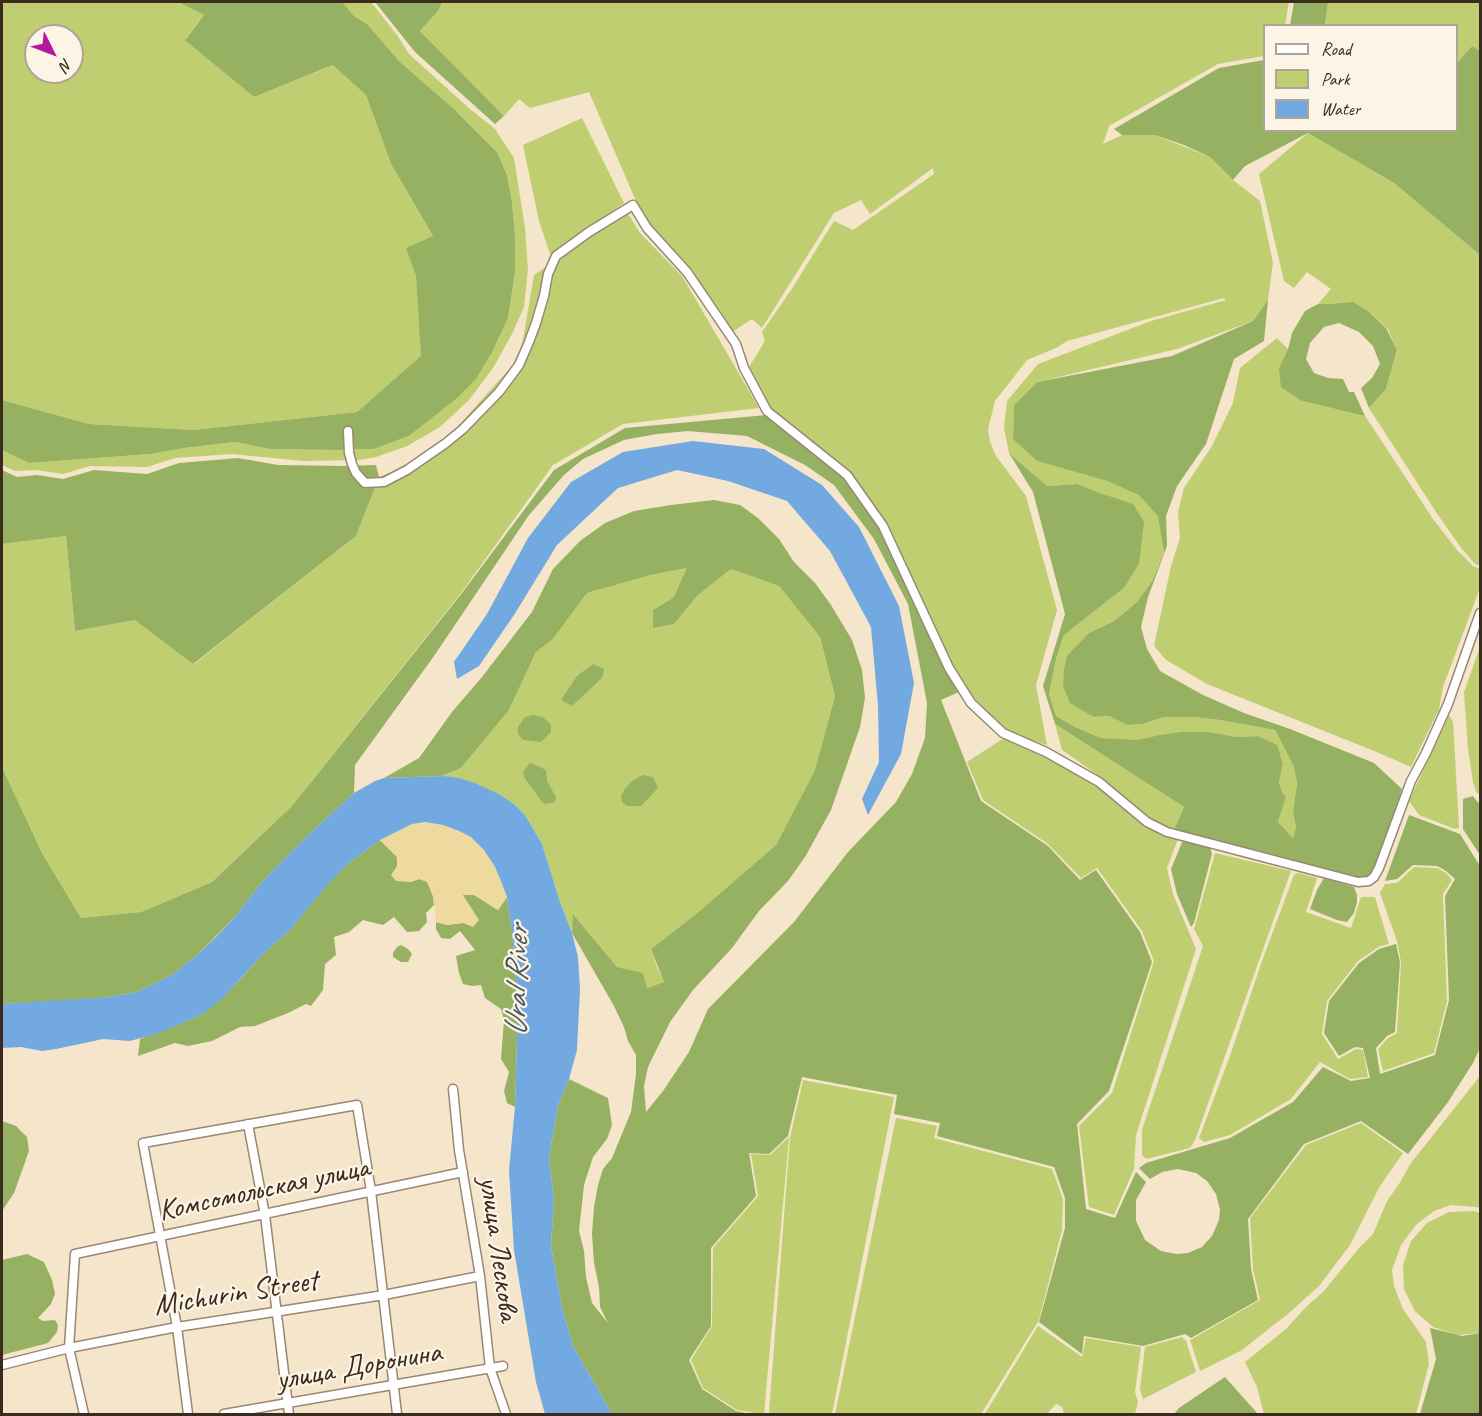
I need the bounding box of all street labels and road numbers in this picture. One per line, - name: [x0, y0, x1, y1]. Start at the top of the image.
- street label: Комсомольская улица: [155, 1150, 373, 1230]
- street label: улица Лескова: [470, 1174, 526, 1324]
- street label: Michurin Street: [152, 1263, 320, 1325]
- street label: улица Доронина: [273, 1335, 445, 1399]

